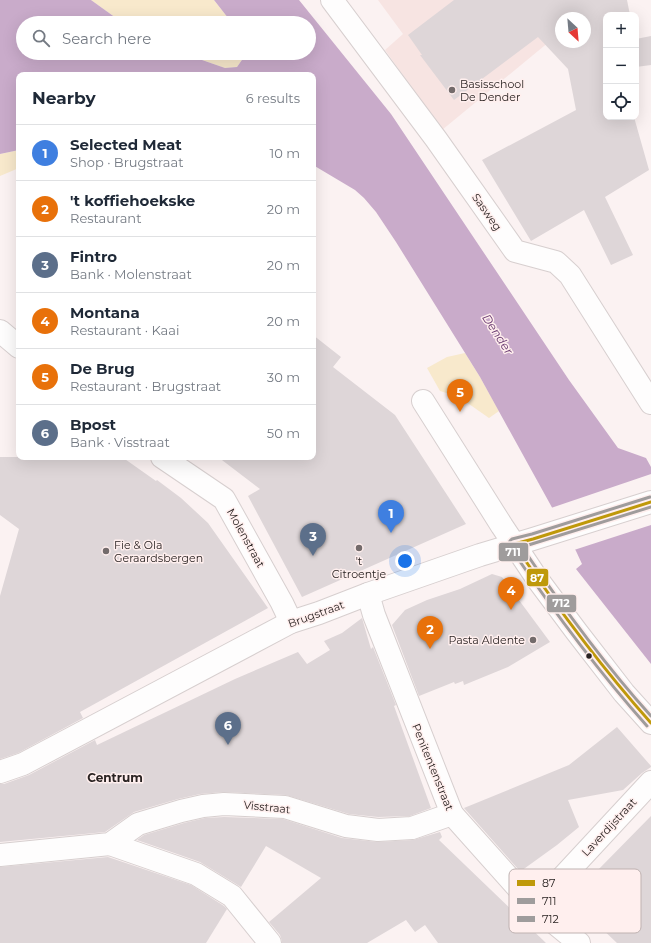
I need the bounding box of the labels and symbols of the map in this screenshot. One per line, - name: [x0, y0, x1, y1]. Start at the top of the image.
- north arrow: [555, 12, 591, 48]
- place label: Basisschool De Dender: [460, 77, 524, 104]
- marker: Basisschool De Dender: [447, 85, 457, 95]
- street label: Sasweg: [469, 191, 505, 233]
- water label: Dender: [479, 311, 517, 357]
- pin: 5: [447, 379, 473, 412]
- pin: 1: [378, 500, 404, 533]
- street label: Molenstraat: [224, 506, 268, 571]
- pin: 3: [300, 523, 326, 556]
- place label: Fie & Ola Geraardsbergen: [114, 538, 203, 565]
- line badge: 711: [498, 542, 529, 562]
- marker: 't Citroentje: [354, 543, 364, 553]
- text: 711: [505, 545, 521, 559]
- marker: Fie & Ola Geraardsbergen: [101, 546, 111, 556]
- your location: [395, 551, 415, 571]
- place label: 't Citroentje: [332, 554, 387, 581]
- line badge: 87: [526, 568, 549, 587]
- text: 87: [530, 571, 544, 585]
- pin: 4: [498, 577, 524, 610]
- line badge: 712: [546, 594, 577, 613]
- text: 712: [552, 596, 570, 610]
- street label: Brugstraat: [286, 597, 347, 631]
- pin: 2: [417, 616, 443, 649]
- place label: Pasta Aldente: [449, 633, 525, 647]
- marker: Pasta Aldente: [528, 635, 538, 645]
- unlabelled marker: [584, 651, 594, 661]
- pin: 6: [215, 712, 241, 745]
- street label: Penitentenstraat: [409, 721, 457, 813]
- district label: Centrum: [87, 770, 143, 785]
- street label: Laverdijstraat: [579, 795, 640, 859]
- street label: Visstraat: [243, 798, 292, 816]
- legend: [509, 869, 641, 933]
- text: 87: [542, 876, 556, 890]
- text: 711: [542, 894, 557, 908]
- text: 712: [542, 912, 559, 926]

